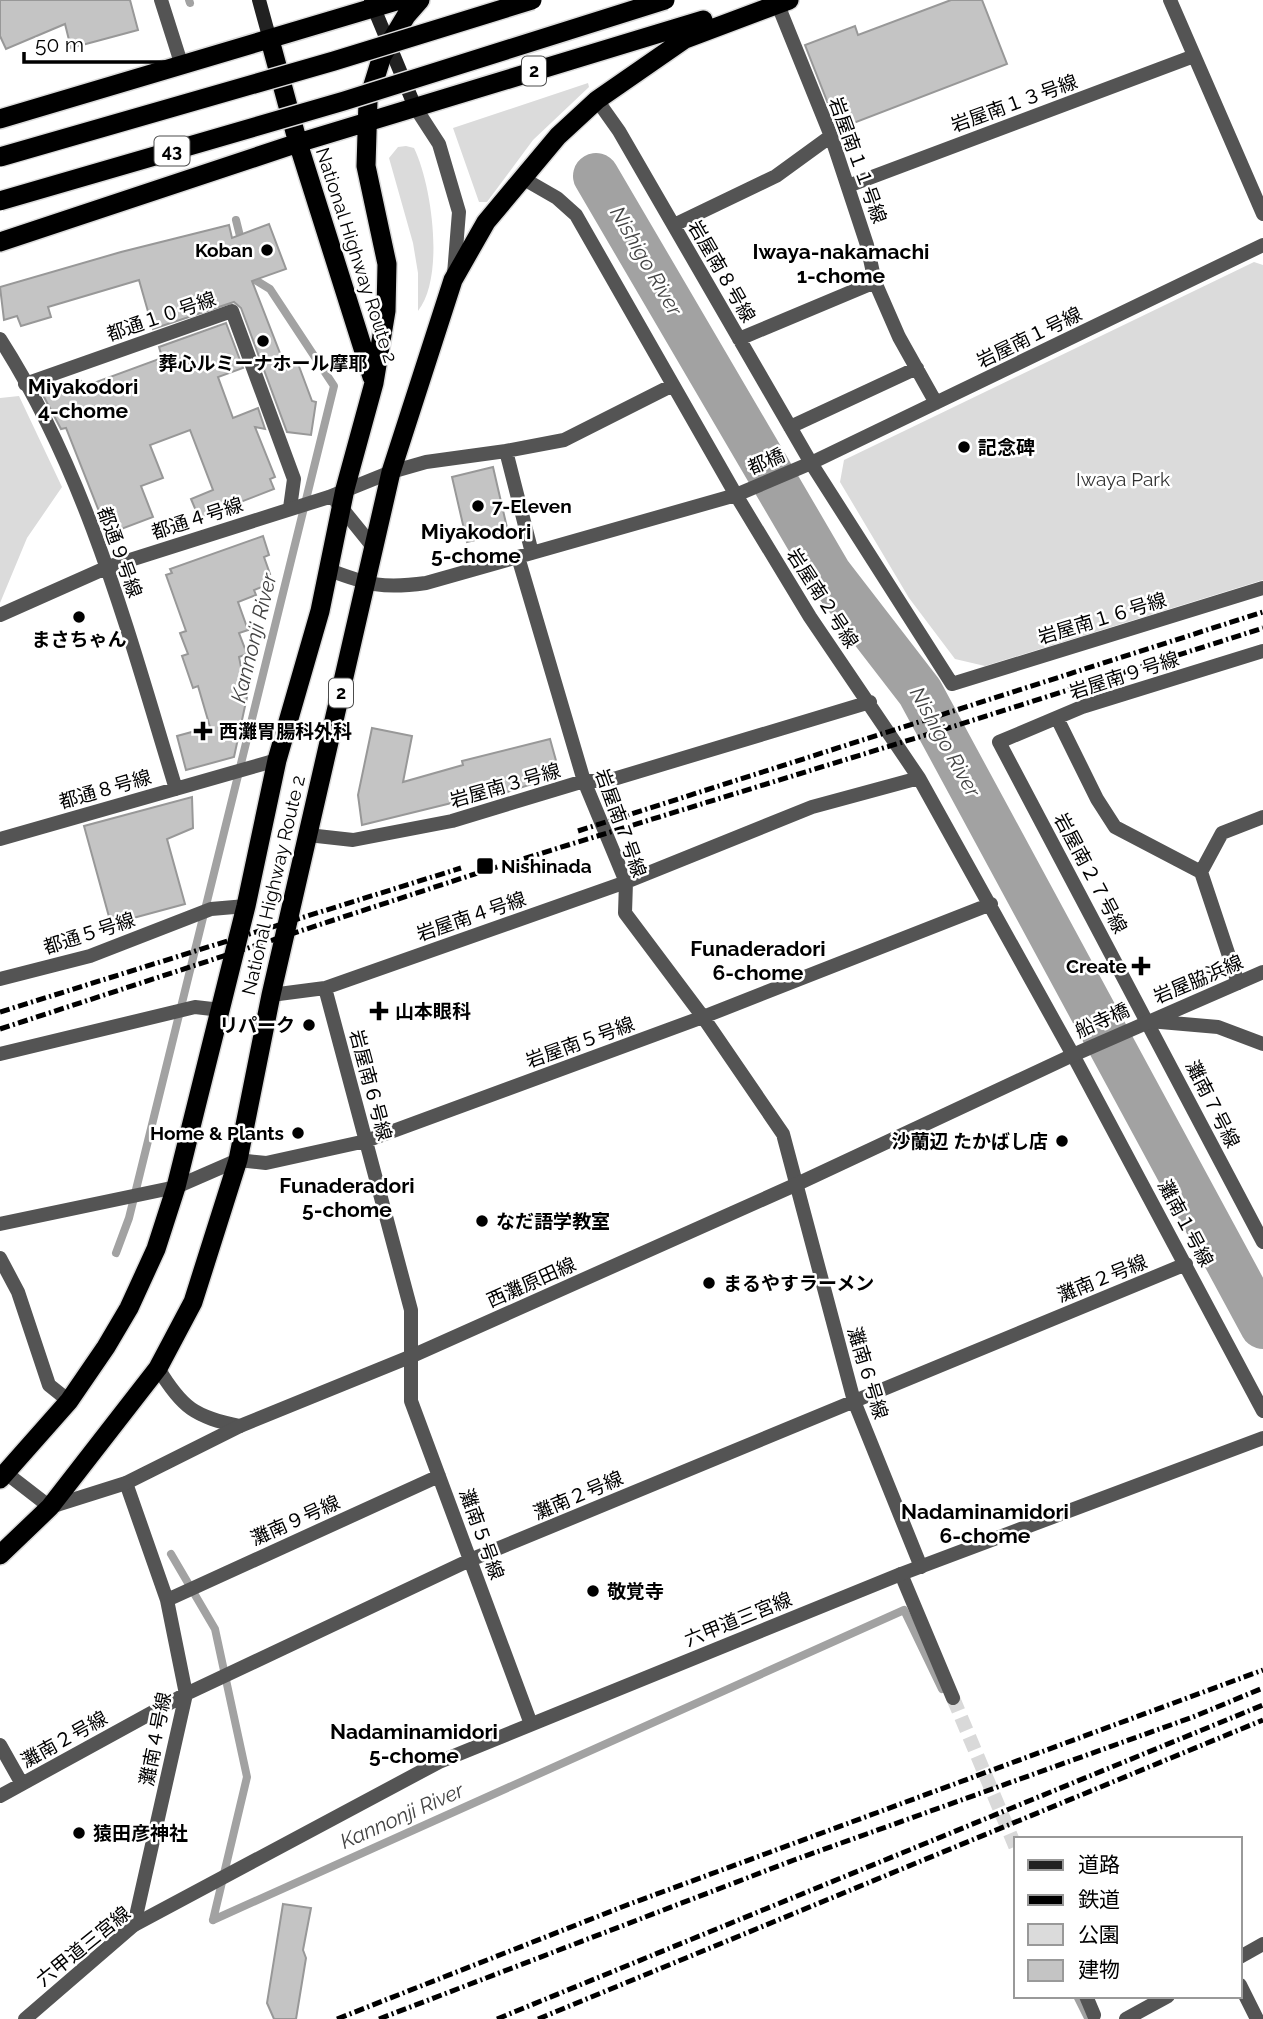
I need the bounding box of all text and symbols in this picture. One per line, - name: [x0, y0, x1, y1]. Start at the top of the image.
- scale bar: [24, 21, 215, 65]
- text: 50 m: [35, 32, 84, 57]
- road number: 2: [522, 56, 546, 86]
- street label: 岩屋南１３号線: [948, 70, 1080, 136]
- street label: 岩屋南１１号線: [825, 94, 891, 226]
- road number: 43: [154, 136, 190, 166]
- street label: National Highway Route 2: [312, 145, 402, 365]
- water label: Nishigo River: [605, 202, 688, 320]
- street label: 岩屋南８号線: [684, 216, 760, 326]
- place label: Koban: [195, 239, 253, 261]
- district label: Iwaya-nakamachi 1-chome: [753, 239, 929, 288]
- marker: Koban: [259, 242, 275, 258]
- street label: 都通１０号線: [104, 287, 218, 345]
- street label: 岩屋南１号線: [973, 302, 1085, 372]
- marker: 葬心ルミーナホール摩耶: [255, 333, 271, 349]
- place label: 葬心ルミーナホール摩耶: [158, 352, 368, 374]
- district label: Miyakodori 4-chome: [28, 374, 138, 423]
- place label: 記念碑: [978, 436, 1035, 458]
- marker: 記念碑: [956, 439, 972, 455]
- street label: 都橋: [744, 443, 788, 479]
- park label: Iwaya Park: [1076, 468, 1170, 490]
- street label: 都通４号線: [148, 493, 246, 543]
- place label: 7-Eleven: [492, 495, 572, 517]
- marker: 7-Eleven: [470, 498, 486, 514]
- street label: 都通９号線: [93, 504, 147, 600]
- district label: Miyakodori 5-chome: [421, 519, 531, 568]
- street label: 岩屋南２号線: [783, 544, 863, 652]
- water label: Kannonji River: [225, 570, 282, 705]
- street label: 岩屋南１６号線: [1035, 588, 1169, 648]
- marker: まさちゃん: [71, 609, 87, 625]
- place label: まさちゃん: [31, 628, 127, 650]
- street label: 岩屋南９号線: [1066, 647, 1182, 703]
- road number: 2: [329, 678, 353, 708]
- water label: Nishigo River: [905, 682, 986, 802]
- place label: 西灘胃腸科外科: [219, 720, 352, 742]
- marker: 西灘胃腸科外科: [193, 721, 213, 741]
- street label: 岩屋南３号線: [447, 759, 563, 811]
- street label: 都通８号線: [56, 765, 154, 813]
- street label: 岩屋南７号線: [591, 766, 651, 880]
- street label: National Highway Route 2: [237, 773, 309, 997]
- street label: 岩屋南２７号線: [1050, 809, 1132, 937]
- place label: Nishinada: [501, 855, 592, 877]
- marker: Nishinada: [475, 856, 495, 876]
- street label: 岩屋南４号線: [414, 887, 528, 945]
- street label: 都通５号線: [40, 908, 138, 958]
- district label: Funaderadori 6-chome: [690, 936, 826, 985]
- street label: 岩屋脇浜線: [1150, 950, 1246, 1008]
- place label: Create: [1066, 955, 1127, 977]
- marker: Create: [1133, 958, 1149, 974]
- street label: 船寺橋: [1071, 998, 1133, 1042]
- place label: 山本眼科: [395, 1000, 471, 1022]
- marker: 山本眼科: [369, 1001, 389, 1021]
- street label: 岩屋南５号線: [523, 1012, 637, 1072]
- place label: リパーク: [219, 1014, 295, 1036]
- marker: リパーク: [301, 1017, 317, 1033]
- street label: 岩屋南６号線: [346, 1027, 396, 1143]
- street label: 灘南７号線: [1182, 1057, 1244, 1151]
- place label: Home & Plants: [150, 1122, 284, 1144]
- marker: Home & Plants: [290, 1125, 306, 1141]
- place label: 沙蘭辺 たかばし店: [891, 1130, 1048, 1152]
- marker: 沙蘭辺 たかばし店: [1054, 1133, 1070, 1149]
- district label: Funaderadori 5-chome: [279, 1173, 415, 1222]
- street label: 灘南１号線: [1154, 1176, 1218, 1270]
- place label: なだ語学教室: [496, 1210, 610, 1232]
- marker: なだ語学教室: [474, 1213, 490, 1229]
- street label: 灘南２号線: [1054, 1250, 1150, 1306]
- street label: 西灘原田線: [483, 1253, 579, 1311]
- place label: まるやすラーメン: [723, 1272, 874, 1294]
- marker: まるやすラーメン: [701, 1275, 717, 1291]
- street label: 灘南６号線: [844, 1324, 892, 1422]
- street label: 灘南２号線: [530, 1466, 626, 1524]
- street label: 灘南５号線: [455, 1486, 509, 1582]
- street label: 灘南９号線: [247, 1491, 343, 1549]
- district label: Nadaminamidori 6-chome: [901, 1499, 1069, 1548]
- place label: 敬覚寺: [607, 1580, 664, 1602]
- marker: 敬覚寺: [585, 1583, 601, 1599]
- street label: 六甲道三宮線: [681, 1587, 795, 1651]
- street label: 灘南４号線: [135, 1690, 175, 1788]
- street label: 灘南２号線: [17, 1706, 111, 1772]
- district label: Nadaminamidori 5-chome: [330, 1719, 498, 1768]
- water label: Kannonji River: [336, 1777, 468, 1854]
- place label: 猿田彦神社: [93, 1822, 188, 1844]
- marker: 猿田彦神社: [71, 1825, 87, 1841]
- legend: [1014, 1837, 1242, 1998]
- text: 道路: [1078, 1852, 1120, 1877]
- text: 鉄道: [1078, 1887, 1120, 1912]
- street label: 六甲道三宮線: [32, 1902, 134, 1990]
- text: 公園: [1078, 1922, 1120, 1947]
- text: 建物: [1078, 1957, 1120, 1982]

